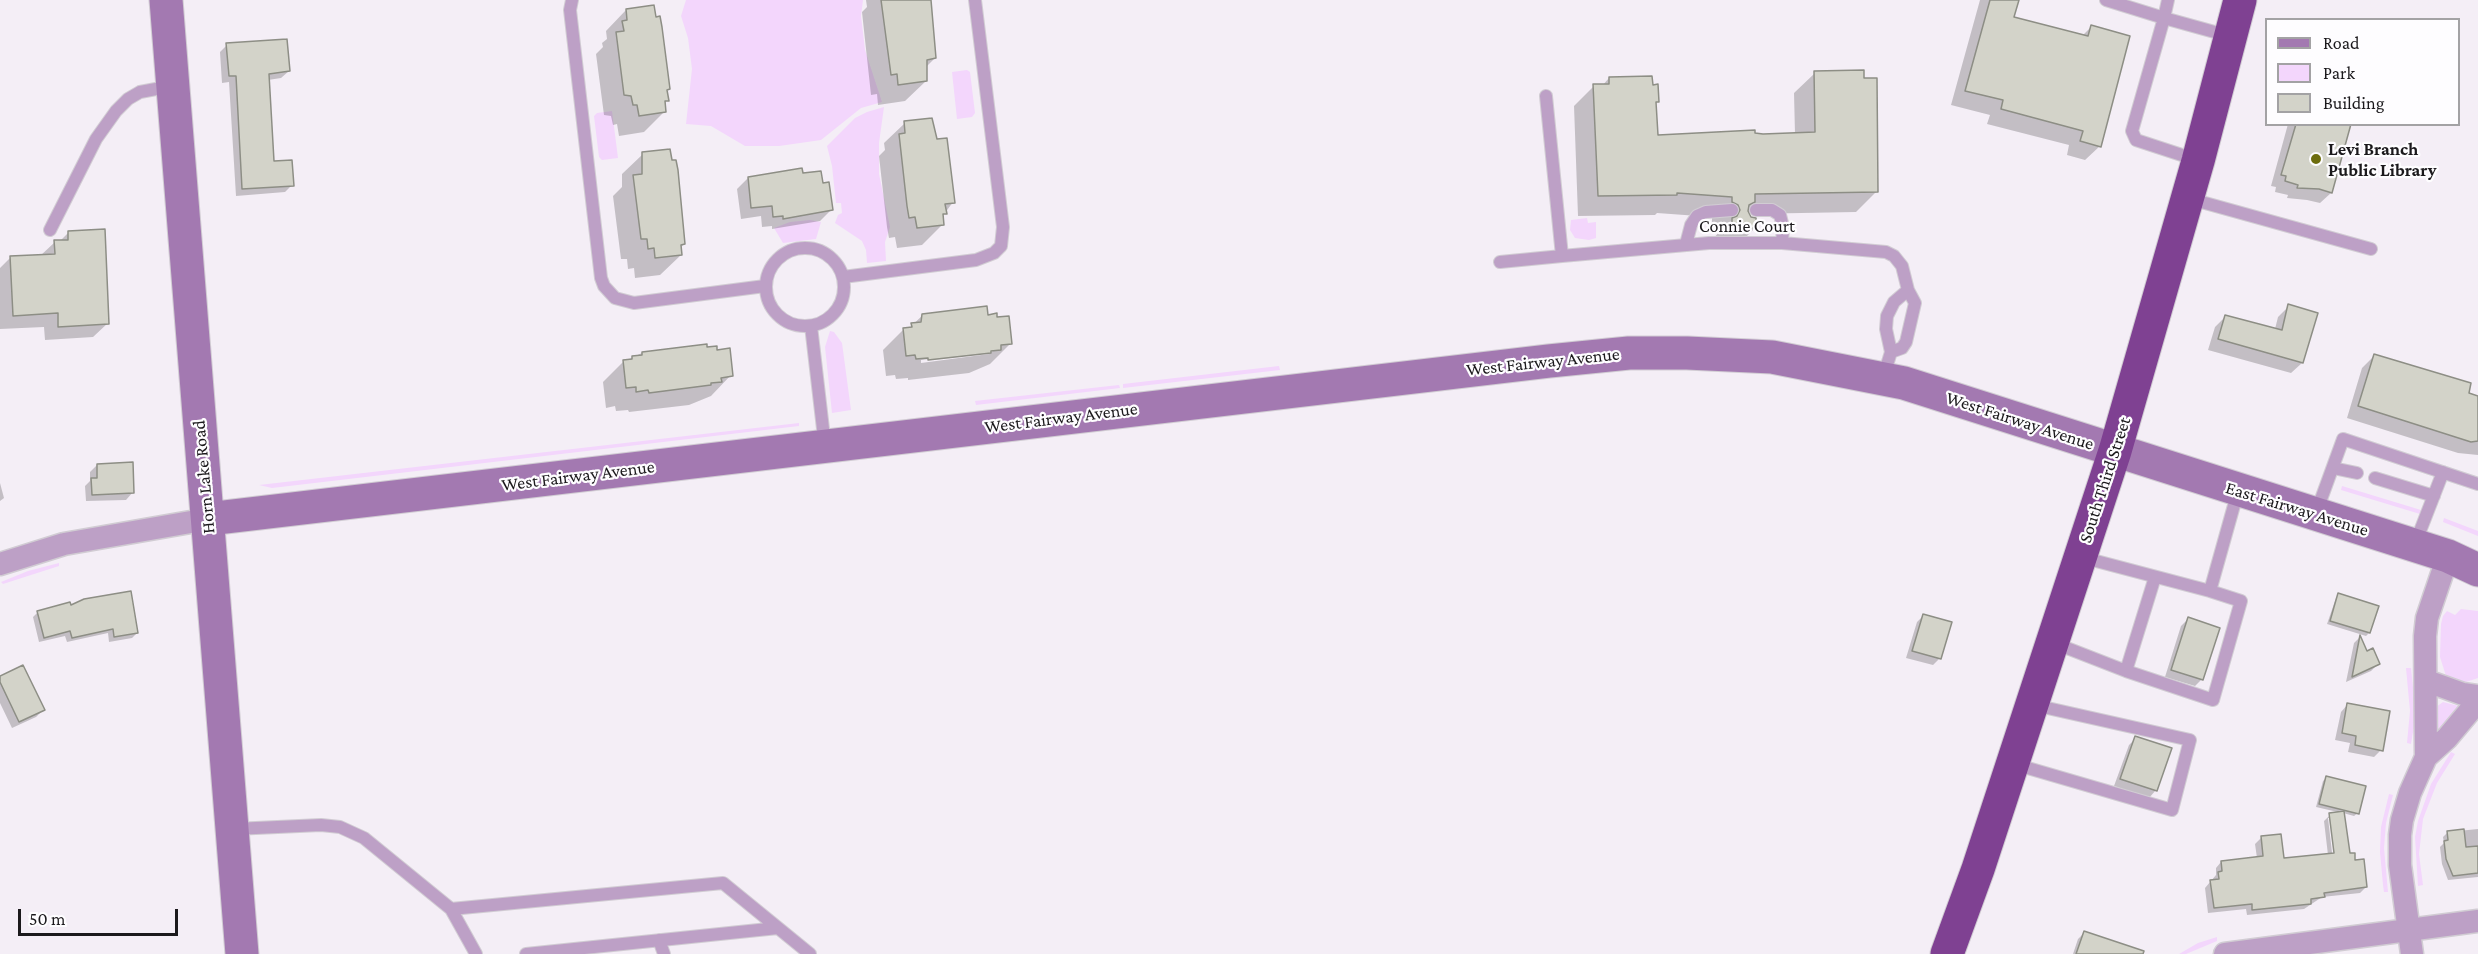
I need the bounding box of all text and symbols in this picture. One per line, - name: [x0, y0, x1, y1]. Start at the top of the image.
- legend: [2265, 18, 2460, 126]
- text: Road: [2323, 33, 2360, 53]
- text: Park: [2323, 63, 2355, 83]
- text: Building: [2323, 93, 2384, 113]
- place label: Levi Branch Public Library: [2328, 138, 2436, 180]
- marker: Levi Branch Public Library: [2309, 152, 2323, 166]
- street label: Connie Court: [1699, 215, 1795, 237]
- street label: West Fairway Avenue: [1465, 343, 1621, 381]
- street label: West Fairway Avenue: [1943, 387, 2097, 455]
- street label: West Fairway Avenue: [983, 398, 1139, 438]
- street label: South Third Street: [2074, 414, 2136, 546]
- street label: Horn Lake Road: [188, 419, 220, 535]
- street label: West Fairway Avenue: [500, 456, 656, 496]
- street label: East Fairway Avenue: [2223, 477, 2371, 541]
- scale bar: [21, 897, 182, 935]
- text: 50 m: [29, 909, 66, 929]

